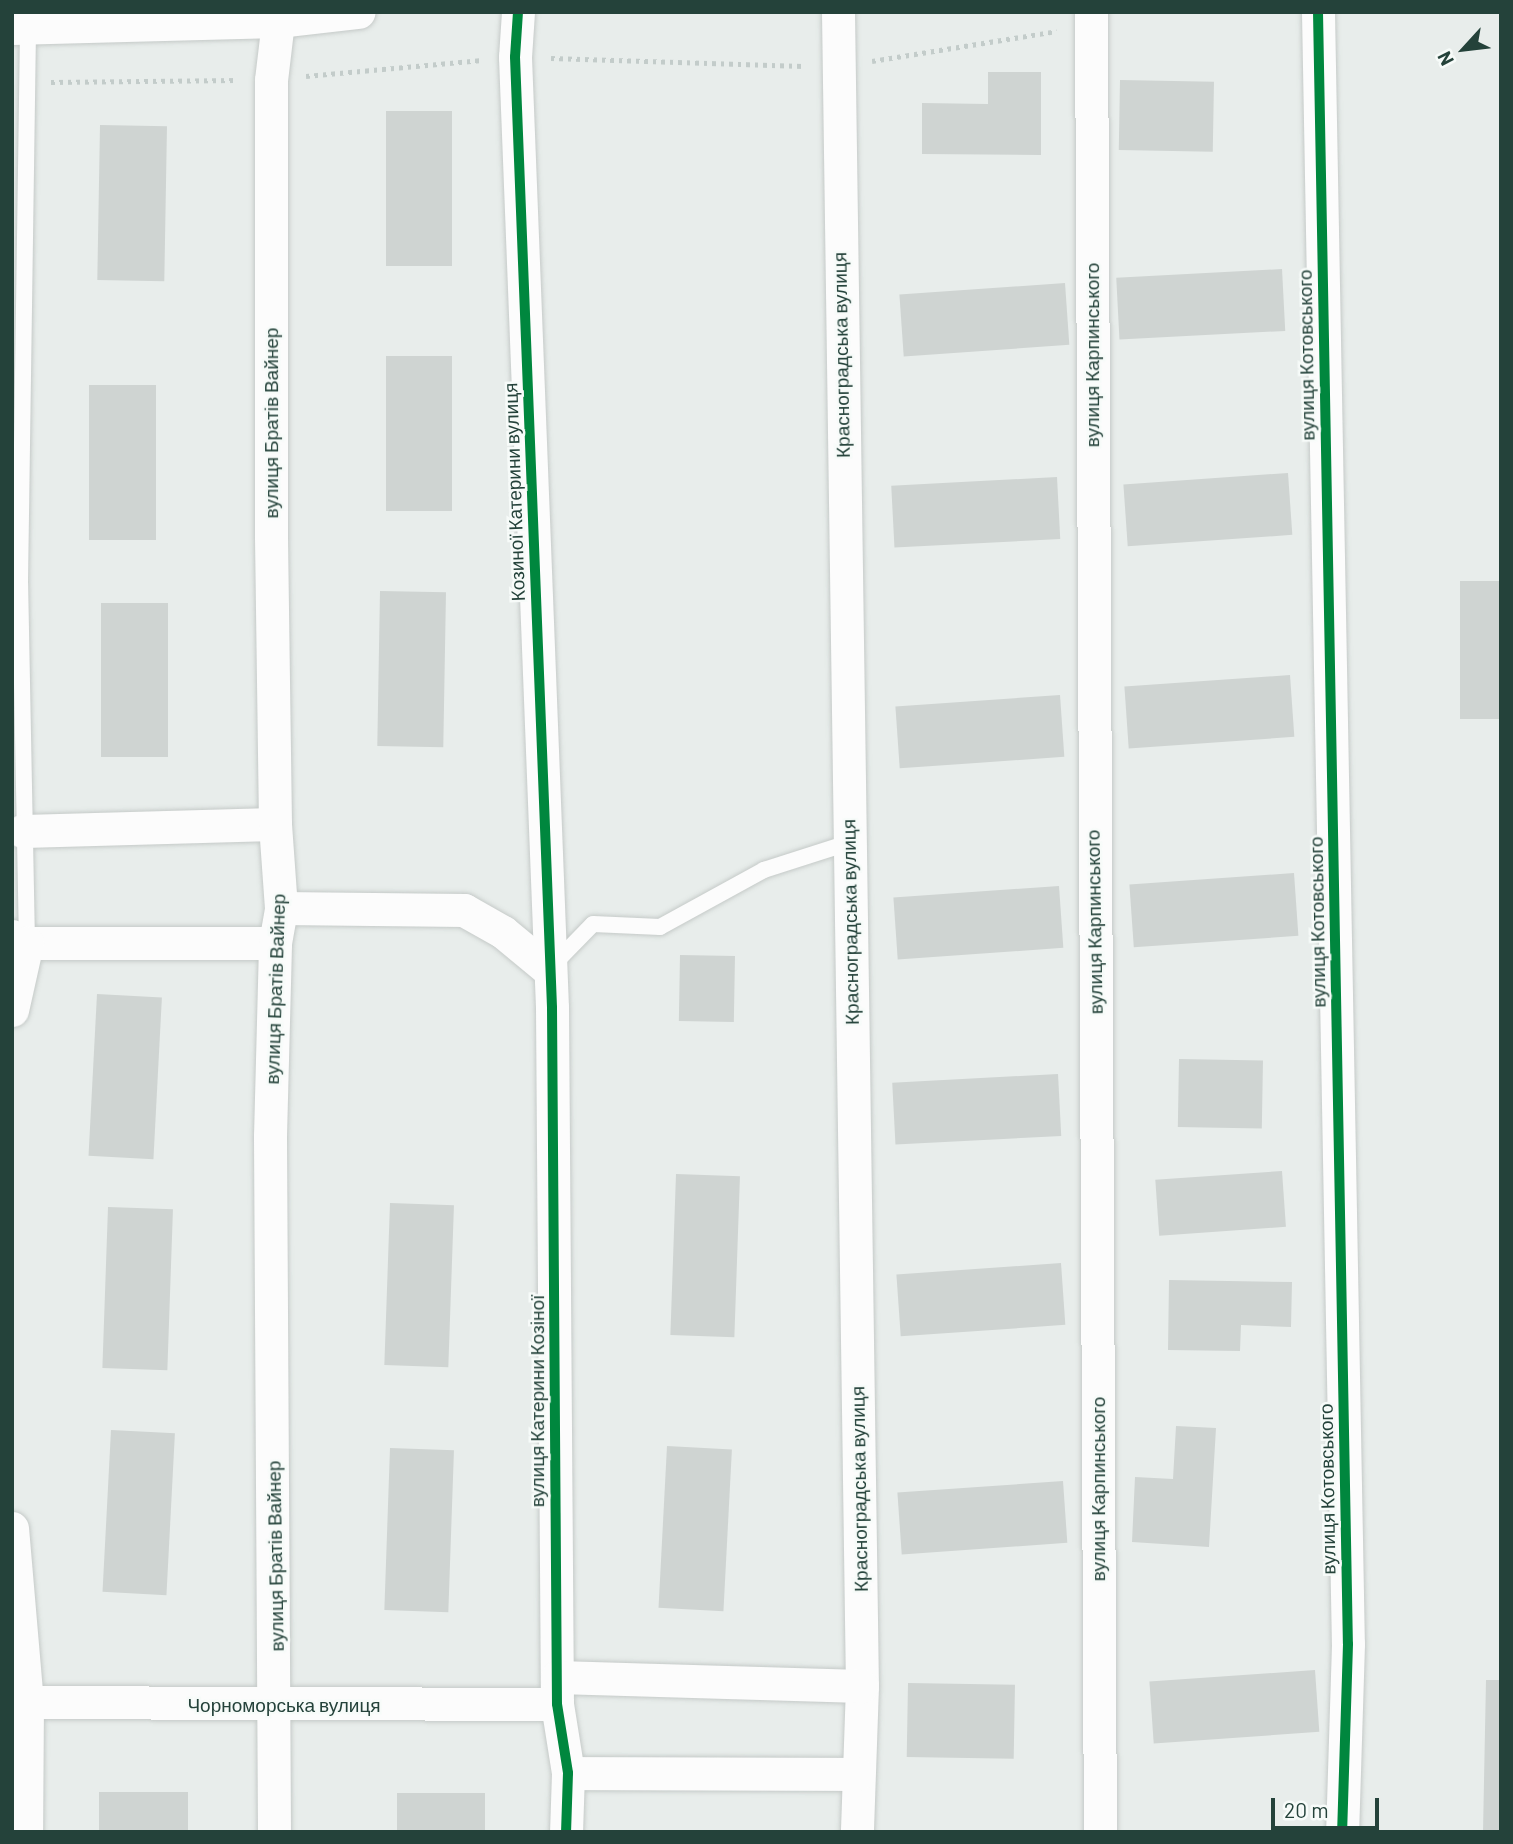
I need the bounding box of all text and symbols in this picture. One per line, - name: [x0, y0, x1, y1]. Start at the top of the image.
- north arrow: [1429, 14, 1499, 84]
- text: N: [1432, 48, 1458, 70]
- street label: Красноградська вулиця: [828, 252, 854, 458]
- street label: вулиця Карпинського: [1081, 263, 1103, 447]
- street label: вулиця Котовського: [1293, 269, 1319, 441]
- street label: вулиця Братів Вайнер: [260, 328, 282, 518]
- street label: Козиної Катерини вулиця: [499, 382, 529, 602]
- street label: Красноградська вулиця: [837, 819, 863, 1025]
- street label: вулиця Карпинського: [1081, 830, 1107, 1014]
- street label: вулиця Котовського: [1304, 836, 1330, 1008]
- street label: вулиця Братів Вайнер: [260, 893, 290, 1085]
- street label: вулиця Катерини Козіної: [526, 1295, 548, 1507]
- street label: Красноградська вулиця: [846, 1386, 872, 1592]
- street label: вулиця Карпинського: [1087, 1397, 1109, 1581]
- street label: вулиця Котовського: [1314, 1403, 1340, 1575]
- street label: вулиця Братів Вайнер: [262, 1460, 288, 1652]
- street label: Чорноморська вулиця: [187, 1694, 381, 1716]
- scale bar: [1275, 1784, 1384, 1828]
- text: 20 m: [1284, 1797, 1329, 1822]

